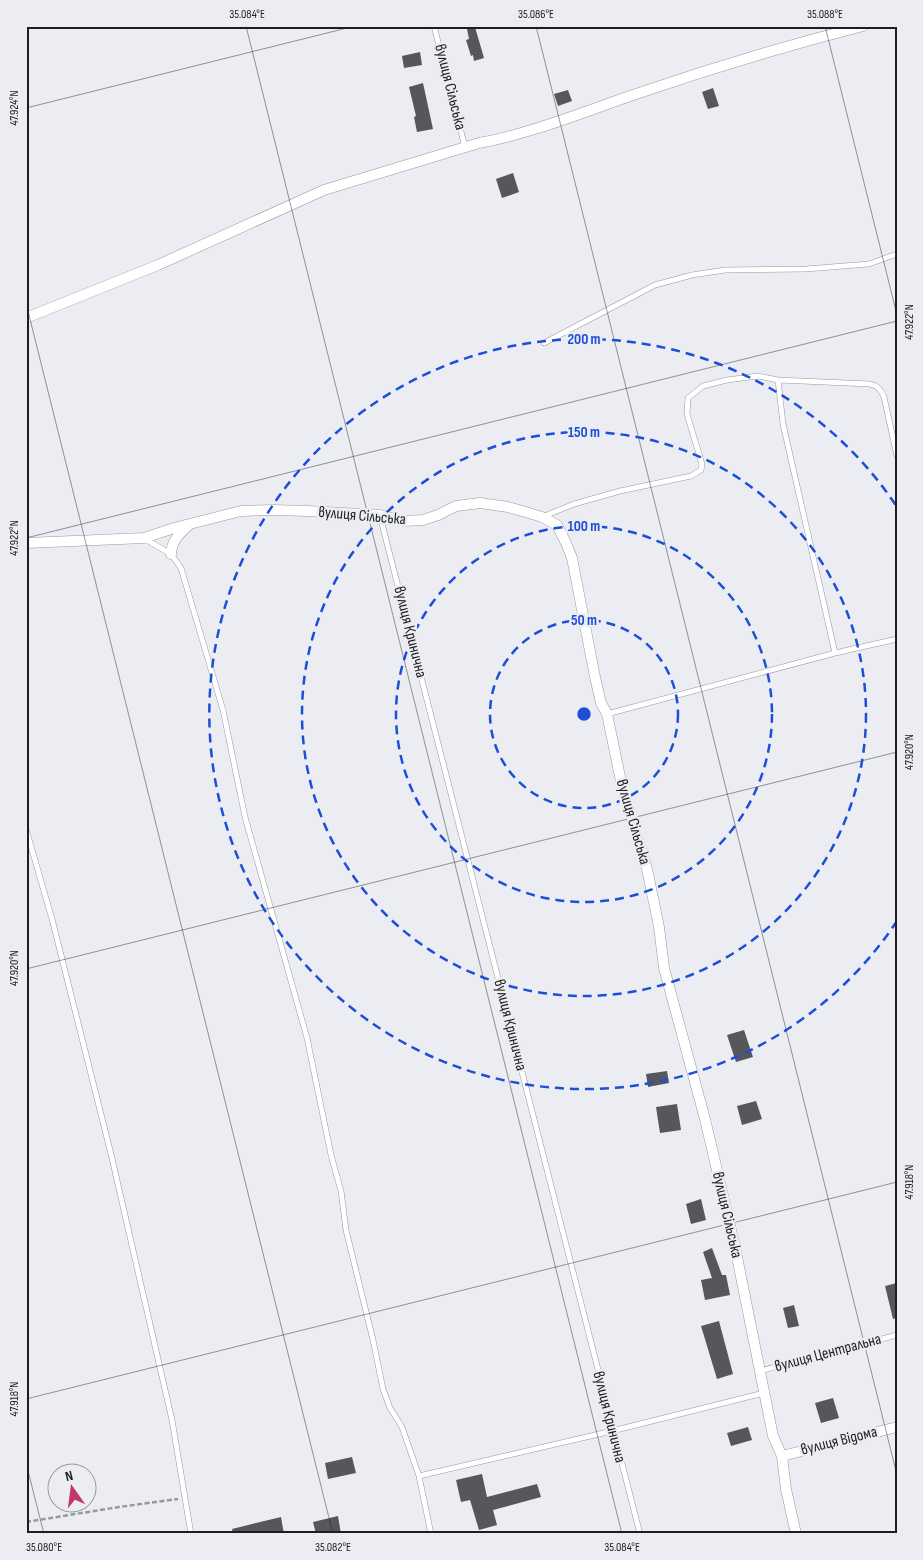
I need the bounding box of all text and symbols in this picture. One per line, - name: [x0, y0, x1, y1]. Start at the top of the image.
- text: 35.084°E: [229, 7, 265, 22]
- text: 35.086°E: [518, 7, 554, 22]
- text: 35.088°E: [807, 7, 843, 22]
- street label: вулиця Сільська: [430, 42, 470, 132]
- text: 47.924°N: [7, 90, 22, 126]
- text: 47.922°N: [902, 304, 917, 340]
- text: 200 m: [567, 330, 601, 349]
- text: 150 m: [568, 423, 600, 442]
- street label: вулиця Сільська: [317, 503, 407, 529]
- text: 100 m: [568, 517, 600, 536]
- text: 47.922°N: [7, 520, 22, 556]
- street label: вулиця Кринична: [389, 584, 431, 680]
- text: 50 m: [571, 611, 597, 630]
- centre of rings: [575, 705, 593, 723]
- text: 47.920°N: [902, 734, 917, 770]
- street label: вулиця Сільська: [612, 777, 654, 867]
- text: 47.920°N: [7, 950, 22, 986]
- street label: вулиця Кринична: [489, 977, 531, 1073]
- text: 47.918°N: [902, 1165, 917, 1199]
- street label: вулиця Сільська: [708, 1170, 746, 1260]
- street label: вулиця Центральна: [773, 1330, 883, 1376]
- street label: вулиця Кринична: [588, 1369, 630, 1465]
- text: 47.918°N: [7, 1382, 22, 1416]
- street label: вулиця Відома: [799, 1422, 879, 1460]
- north arrow: [48, 1462, 98, 1512]
- text: N: [63, 1467, 75, 1485]
- text: 35.080°E: [26, 1540, 62, 1555]
- text: 35.082°E: [315, 1540, 351, 1555]
- text: 35.084°E: [604, 1540, 640, 1555]

